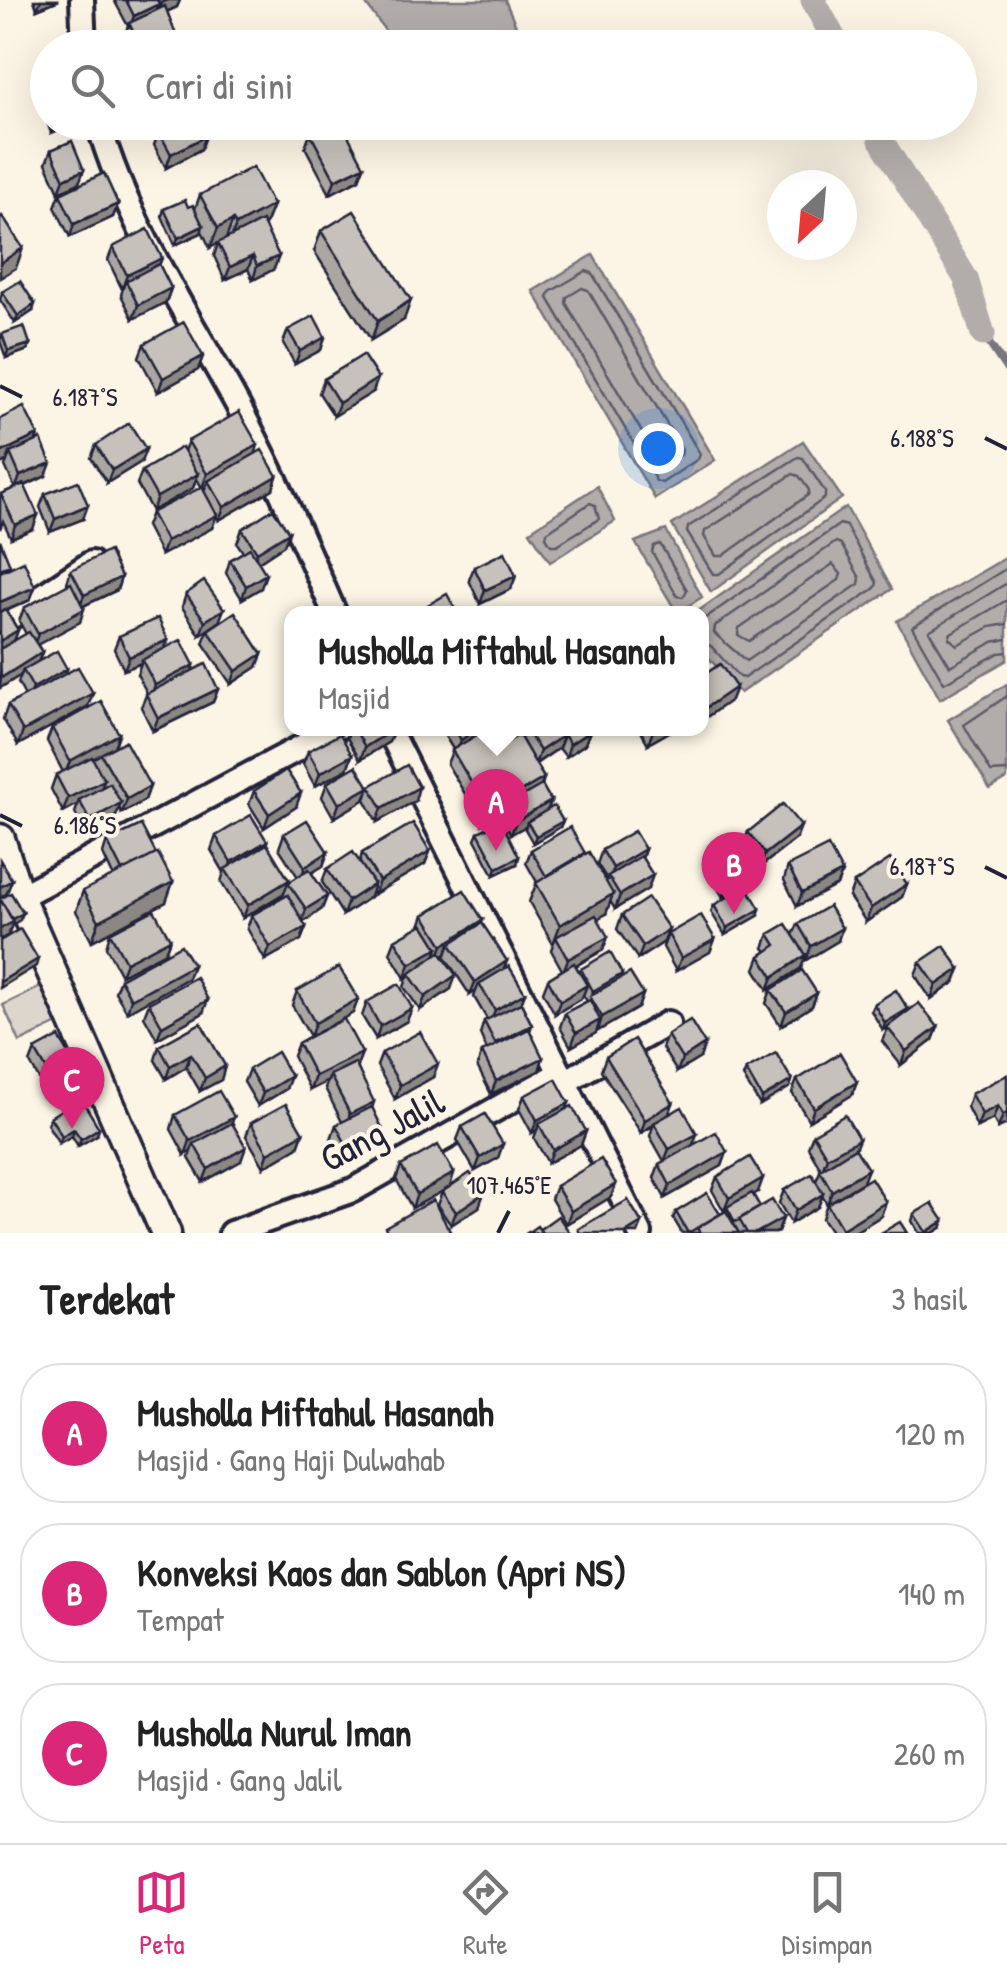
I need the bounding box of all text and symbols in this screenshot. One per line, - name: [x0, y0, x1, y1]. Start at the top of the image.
- search box: [30, 30, 977, 140]
- icon: search: [65, 58, 120, 113]
- text: Cari di sini: [145, 59, 294, 111]
- north arrow: [767, 170, 857, 260]
- text: 6.187°S: [53, 380, 117, 414]
- text: 6.188°S: [890, 421, 954, 455]
- your location: [633, 423, 684, 474]
- popup: [284, 606, 709, 736]
- text: Musholla Miftahul Hasanah: [318, 624, 675, 676]
- text: Masjid: [318, 676, 389, 719]
- pin: A: [464, 768, 528, 851]
- text: 6.186°S: [54, 808, 116, 842]
- pin: B: [702, 832, 766, 914]
- text: 6.187°S: [890, 849, 954, 883]
- pin: C: [40, 1046, 104, 1129]
- street label: Gang Jalil: [310, 1074, 454, 1183]
- text: 107.465°E: [467, 1168, 551, 1202]
- text: Terdekat: [40, 1270, 174, 1327]
- text: 3 hasil: [891, 1277, 967, 1320]
- text: Musholla Miftahul Hasanah: [137, 1386, 494, 1438]
- text: A: [67, 1412, 82, 1455]
- text: 120 m: [895, 1412, 965, 1455]
- text: Masjid · Gang Haji Dulwahab: [137, 1438, 446, 1481]
- text: Konveksi Kaos dan Sablon (Apri NS): [137, 1546, 627, 1598]
- text: B: [66, 1572, 83, 1615]
- text: 140 m: [898, 1572, 965, 1615]
- text: Tempat: [137, 1598, 224, 1641]
- text: Musholla Nurul Iman: [137, 1706, 412, 1758]
- text: C: [66, 1732, 83, 1775]
- text: 260 m: [894, 1732, 965, 1775]
- text: Masjid · Gang Jalil: [137, 1758, 342, 1801]
- tab: Peta: [134, 1865, 189, 1963]
- tab: Rute: [458, 1865, 513, 1963]
- tab: Disimpan: [781, 1865, 873, 1963]

